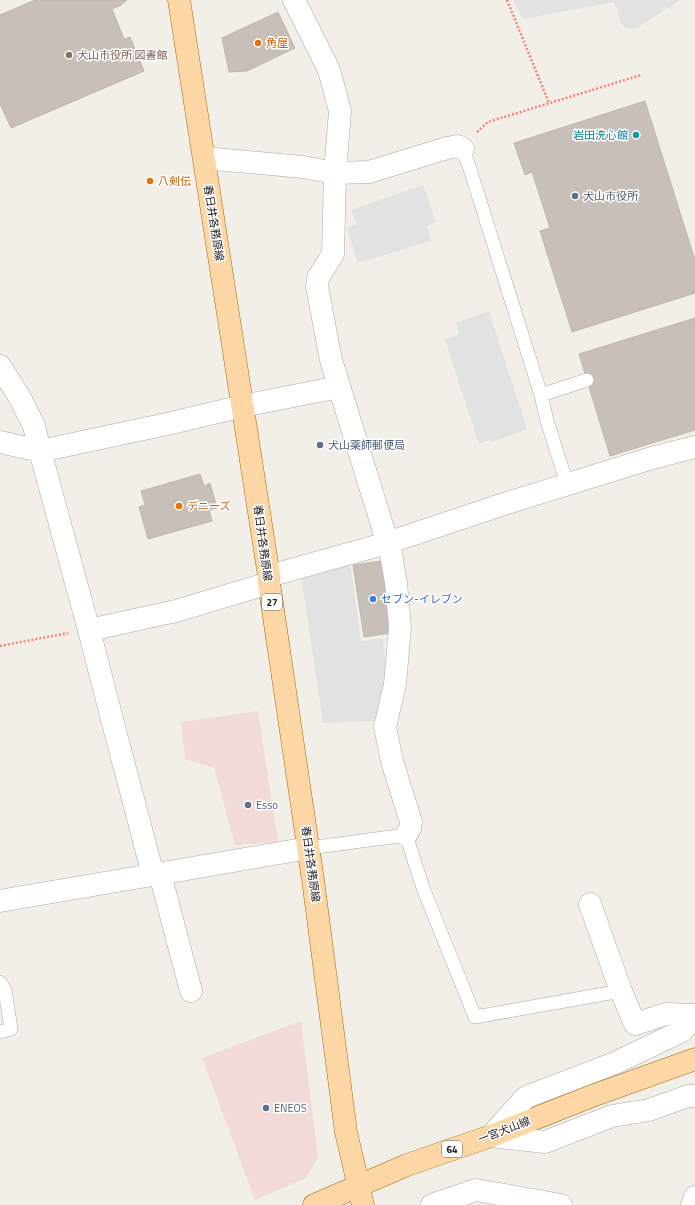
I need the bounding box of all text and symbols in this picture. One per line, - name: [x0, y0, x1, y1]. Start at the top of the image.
- place label: 角屋: [266, 35, 288, 51]
- marker: 角屋: [253, 38, 263, 48]
- place label: 犬山市役所 図書館: [77, 47, 167, 63]
- marker: 犬山市役所 図書館: [64, 50, 74, 60]
- place label: 岩田洗心館: [573, 127, 628, 143]
- marker: 岩田洗心館: [631, 130, 641, 140]
- place label: 八剣伝: [158, 173, 191, 189]
- marker: 八剣伝: [145, 176, 155, 186]
- street label: 春日井各務原線: [200, 184, 228, 262]
- place label: 犬山市役所: [583, 188, 639, 204]
- marker: 犬山市役所: [570, 191, 580, 201]
- place label: 犬山薬師郵便局: [328, 437, 405, 453]
- marker: 犬山薬師郵便局: [315, 440, 325, 450]
- place label: デニーズ: [187, 498, 230, 514]
- marker: デニーズ: [174, 501, 184, 511]
- street label: 春日井各務原線: [250, 504, 276, 582]
- place label: セブン-イレブン: [381, 591, 463, 607]
- road number: 27: [262, 594, 282, 610]
- marker: セブン-イレブン: [368, 594, 378, 604]
- place label: Esso: [256, 797, 278, 813]
- marker: Esso: [243, 800, 253, 810]
- street label: 春日井各務原線: [298, 825, 324, 903]
- place label: ENEOS: [274, 1100, 307, 1116]
- marker: ENEOS: [261, 1103, 271, 1113]
- street label: 一宮犬山線: [475, 1113, 533, 1147]
- road number: 64: [442, 1141, 462, 1157]

